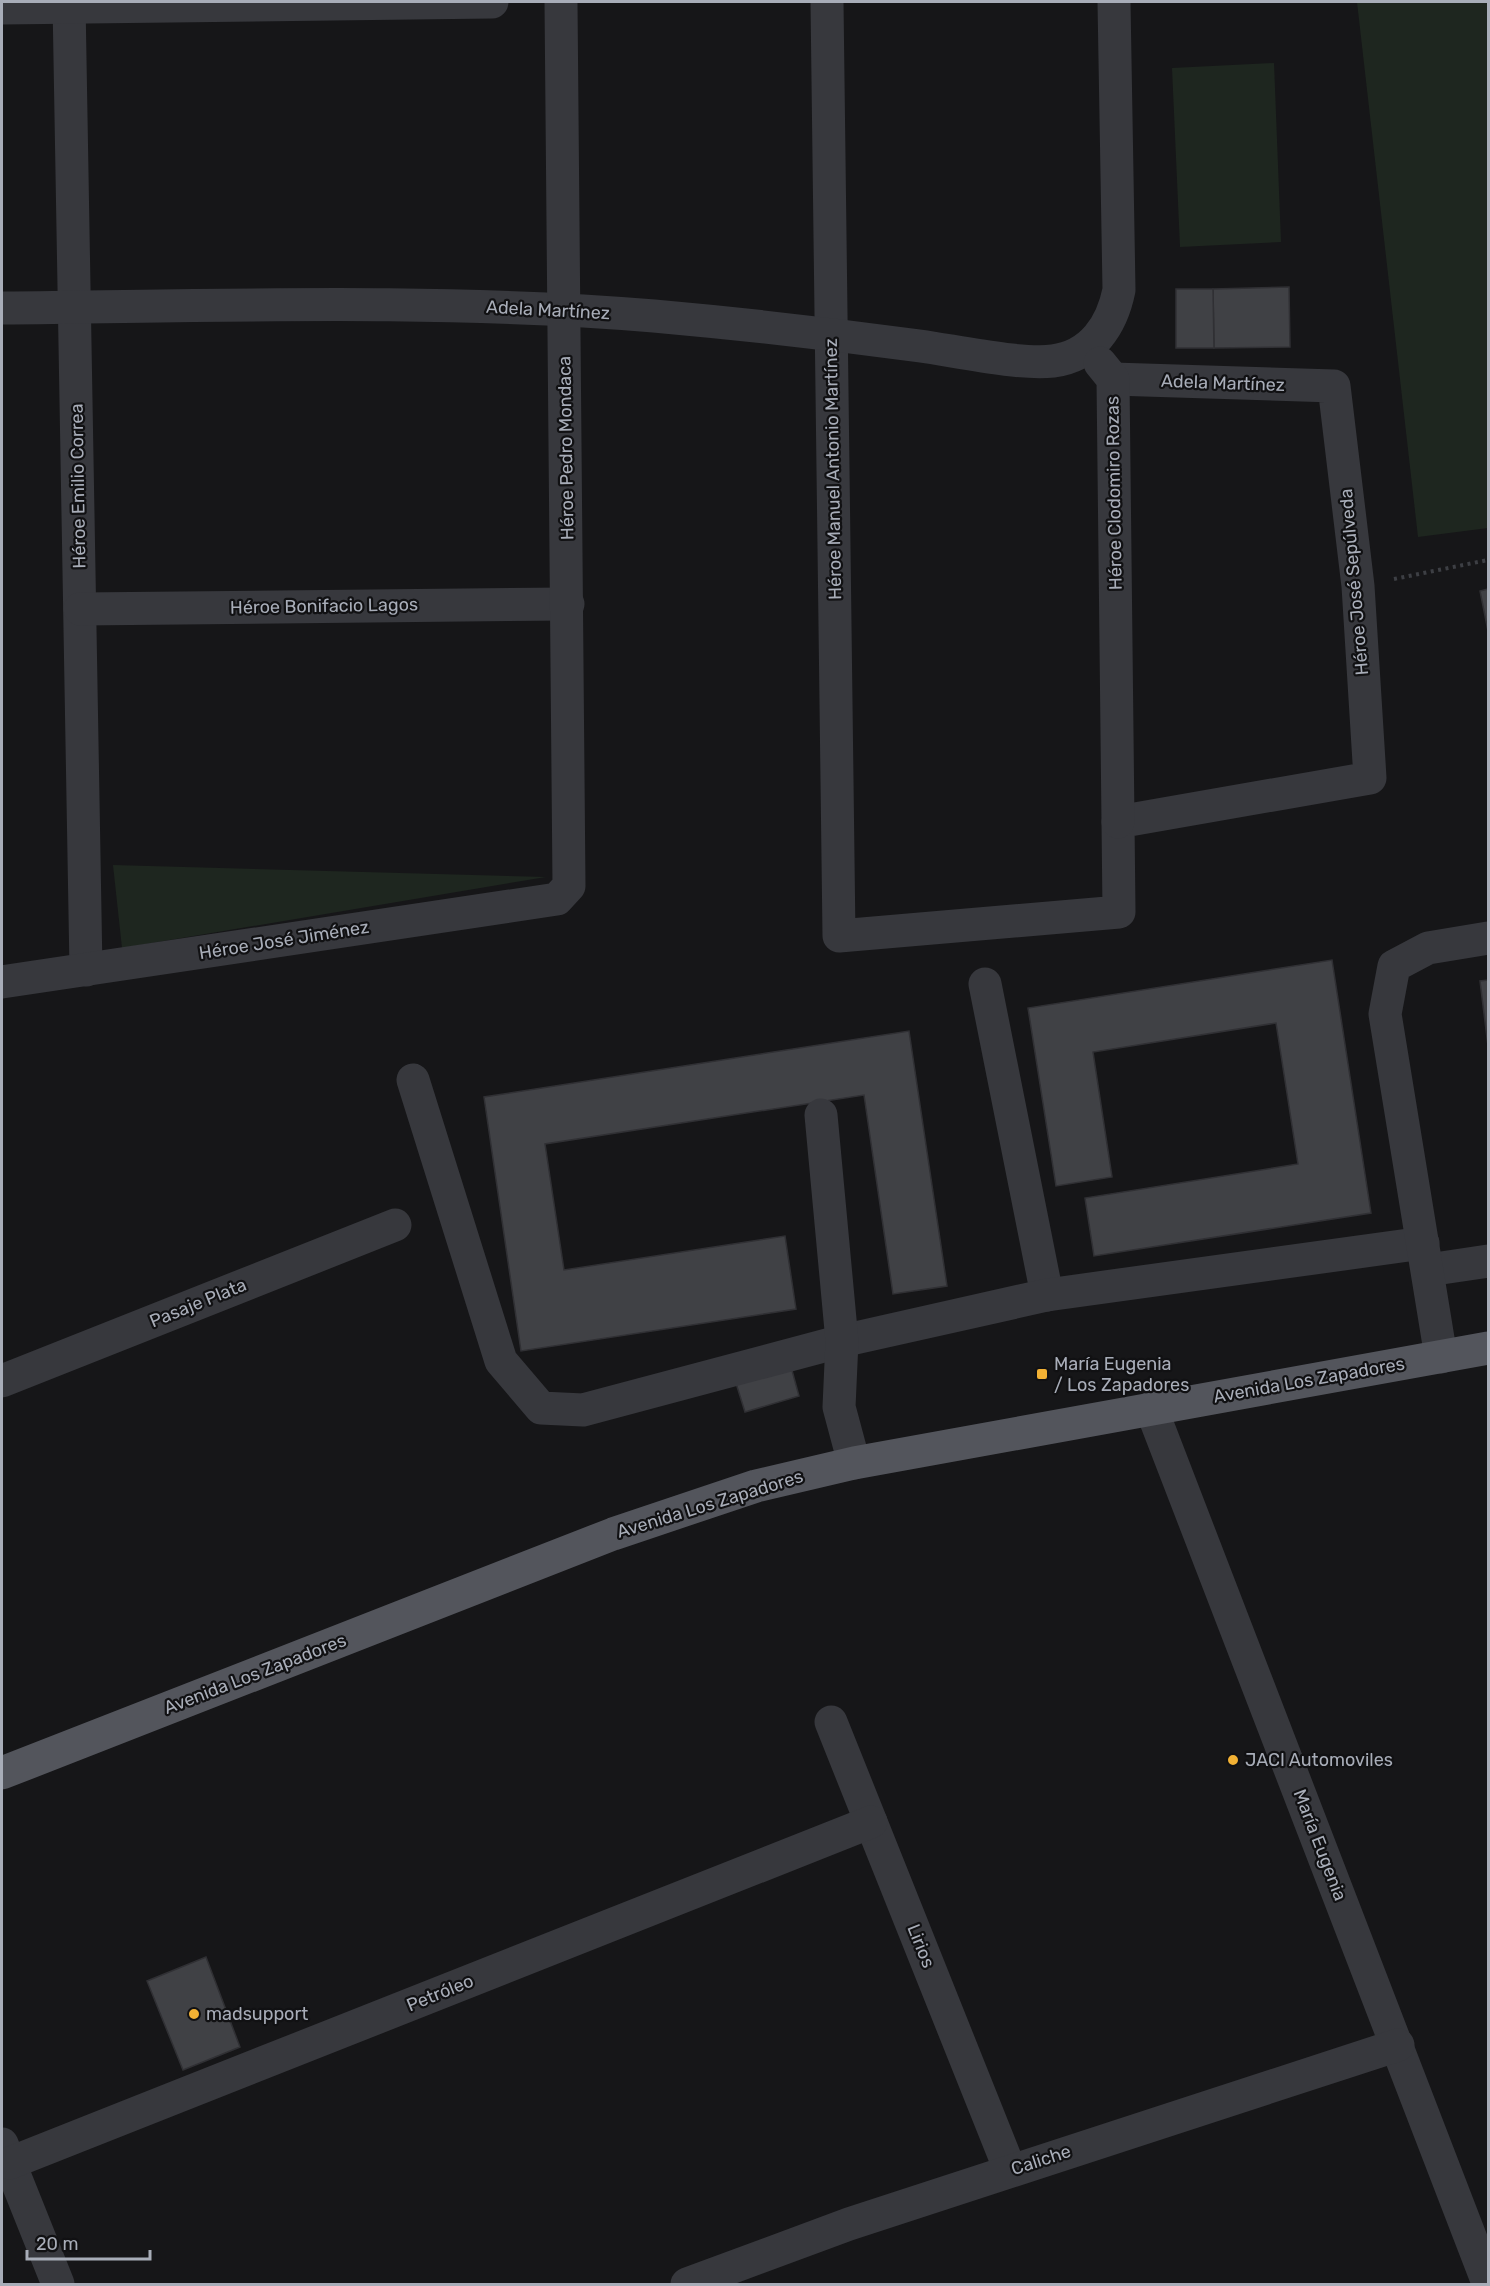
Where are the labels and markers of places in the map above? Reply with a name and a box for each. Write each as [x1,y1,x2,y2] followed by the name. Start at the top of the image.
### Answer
[1054,1353,1189,1396] place label: María Eugenia / Los Zapadores
[1035,1367,1049,1381] marker: María Eugenia / Los Zapadores
[1245,1749,1393,1771] place label: JACI Automoviles
[1226,1753,1240,1767] marker: JACI Automoviles
[206,2003,308,2025] place label: madsupport
[187,2007,201,2021] marker: madsupport

